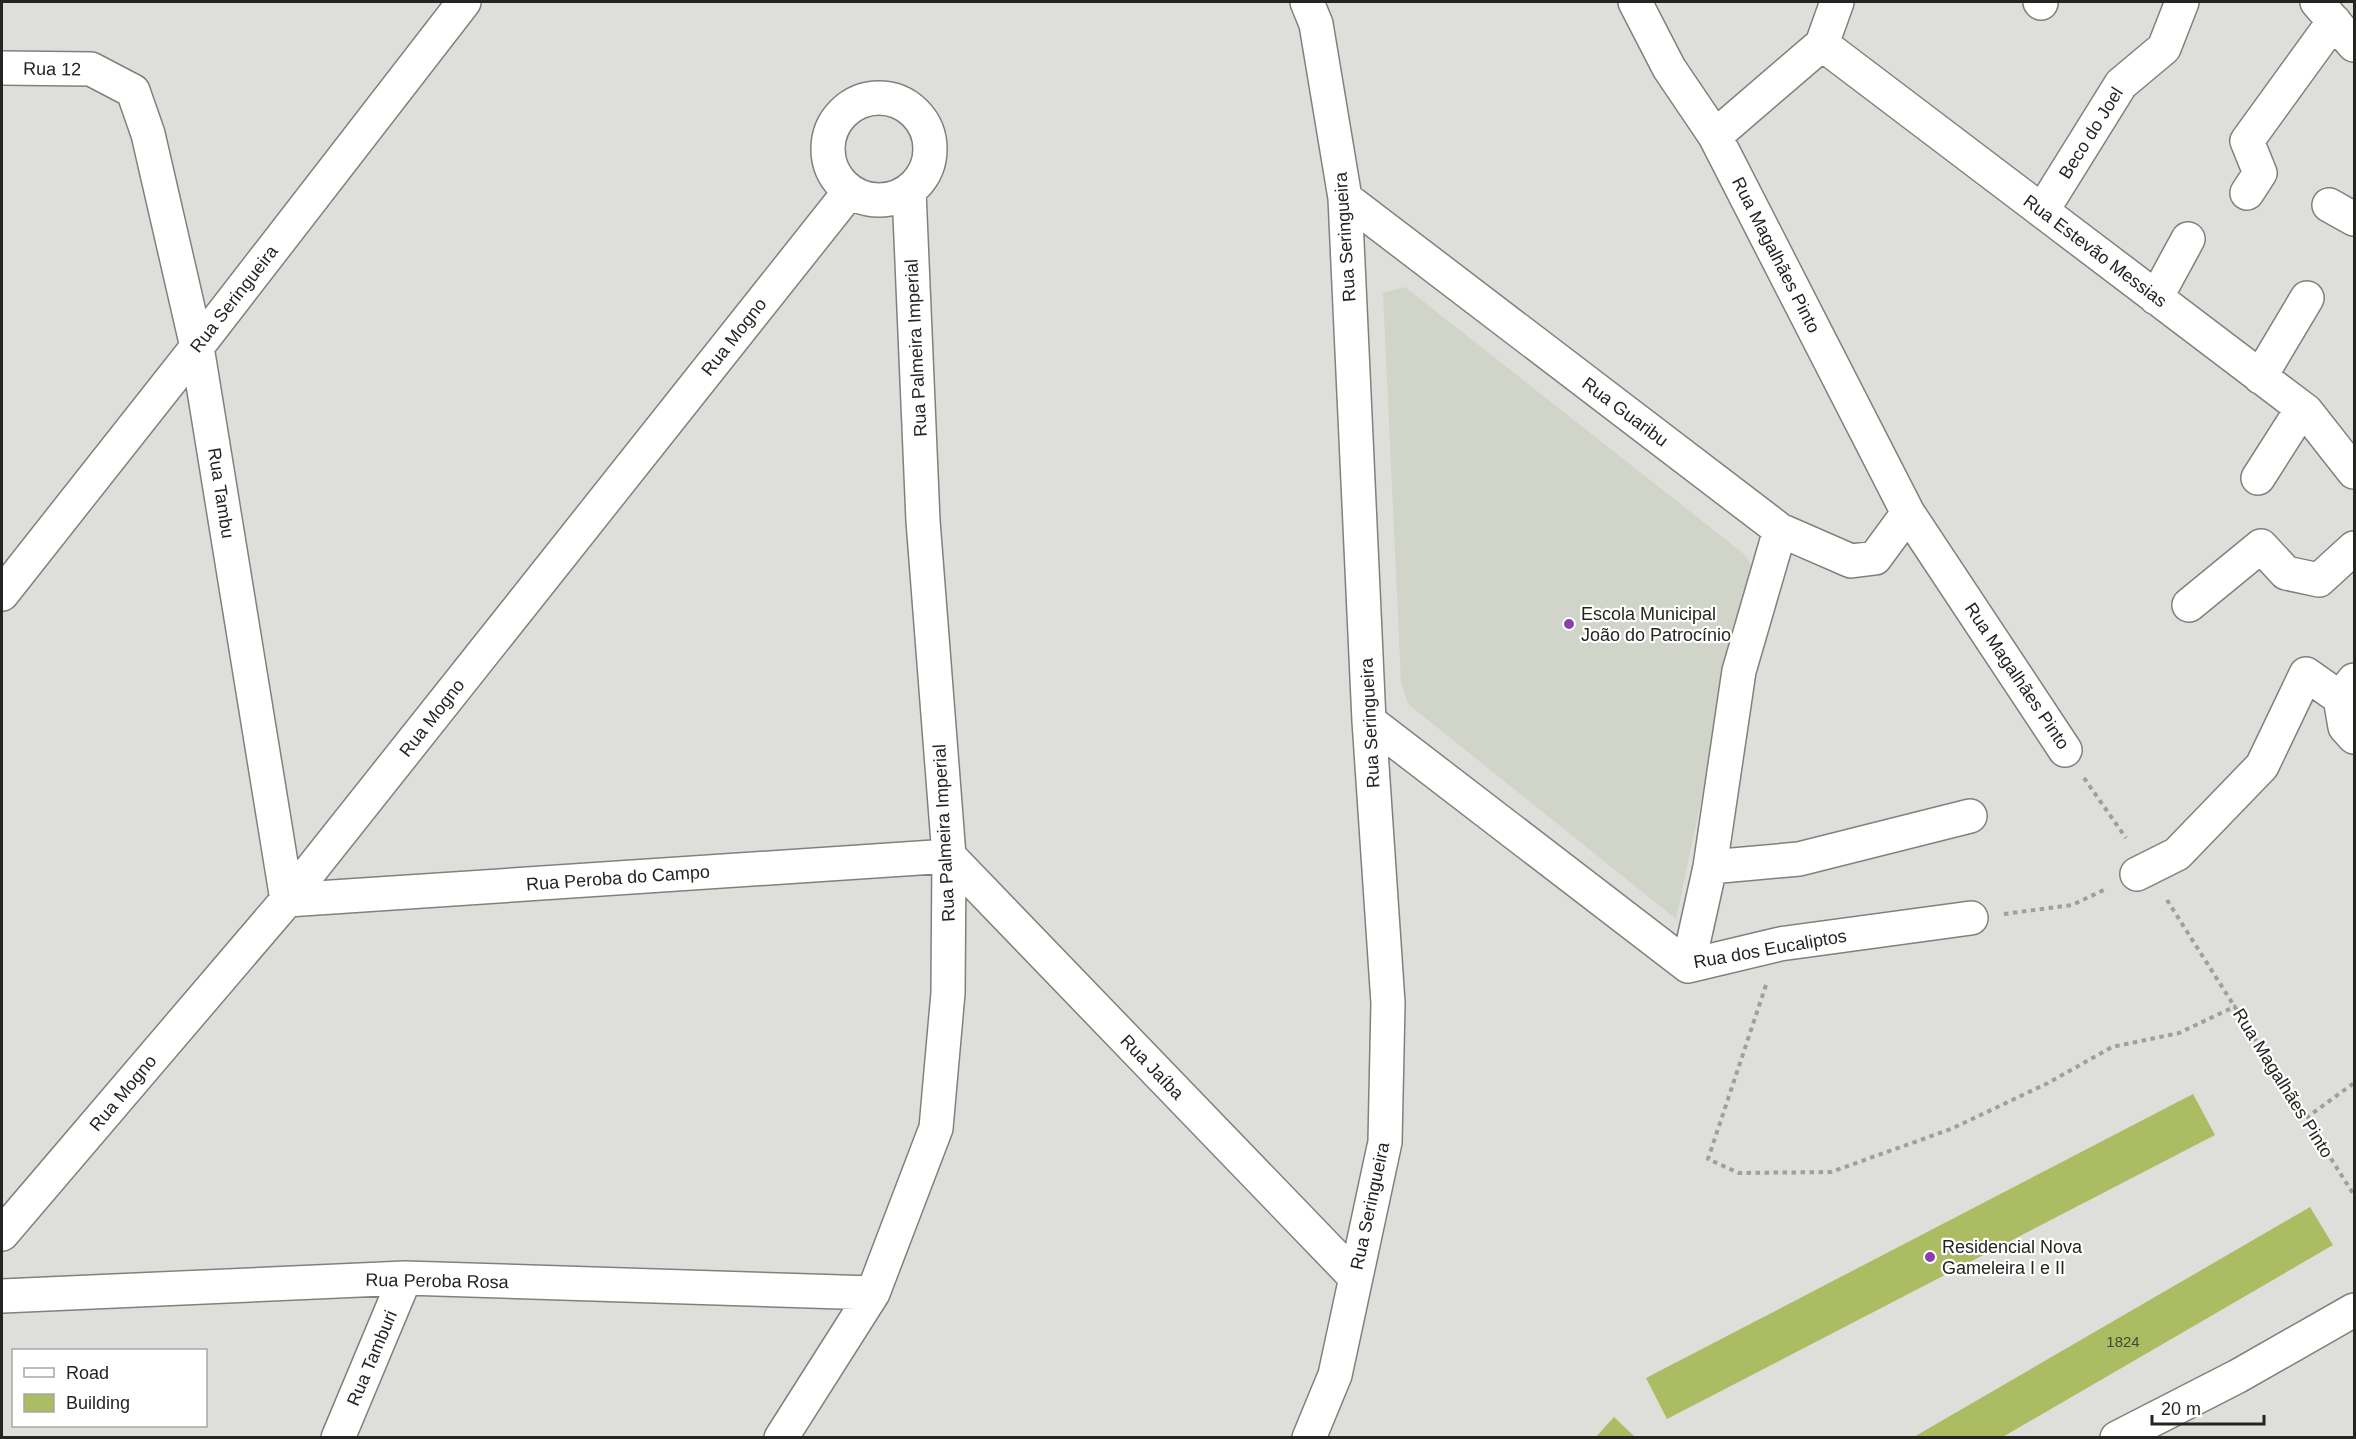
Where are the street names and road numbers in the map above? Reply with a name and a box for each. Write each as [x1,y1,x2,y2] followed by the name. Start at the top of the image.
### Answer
[23,58,81,80] street label: Rua 12
[2055,84,2127,182] street label: Beco do Joel
[1330,170,1360,303] street label: Rua Seringueira
[1728,174,1824,336] street label: Rua Magalhães Pinto
[2019,191,2171,311] street label: Rua Estevão Messias
[186,241,283,356] street label: Rua Seringueira
[901,259,931,437] street label: Rua Palmeira Imperial
[697,294,771,380] street label: Rua Mogno
[1578,373,1672,451] street label: Rua Guaribu
[204,446,238,540] street label: Rua Tambu
[1961,599,2073,753] street label: Rua Magalhães Pinto
[1357,657,1383,788] street label: Rua Seringueira
[395,675,469,761] street label: Rua Mogno
[929,744,959,922] street label: Rua Palmeira Imperial
[525,862,711,894] street label: Rua Peroba do Campo
[1692,926,1848,972] street label: Rua dos Eucaliptos
[2229,1005,2337,1161] street label: Rua Magalhães Pinto
[1116,1031,1188,1104] street label: Rua Jaíba
[85,1051,161,1135] street label: Rua Mogno
[1347,1139,1394,1272] street label: Rua Seringueira
[365,1270,510,1292] street label: Rua Peroba Rosa
[343,1307,401,1409] street label: Rua Tamburi

